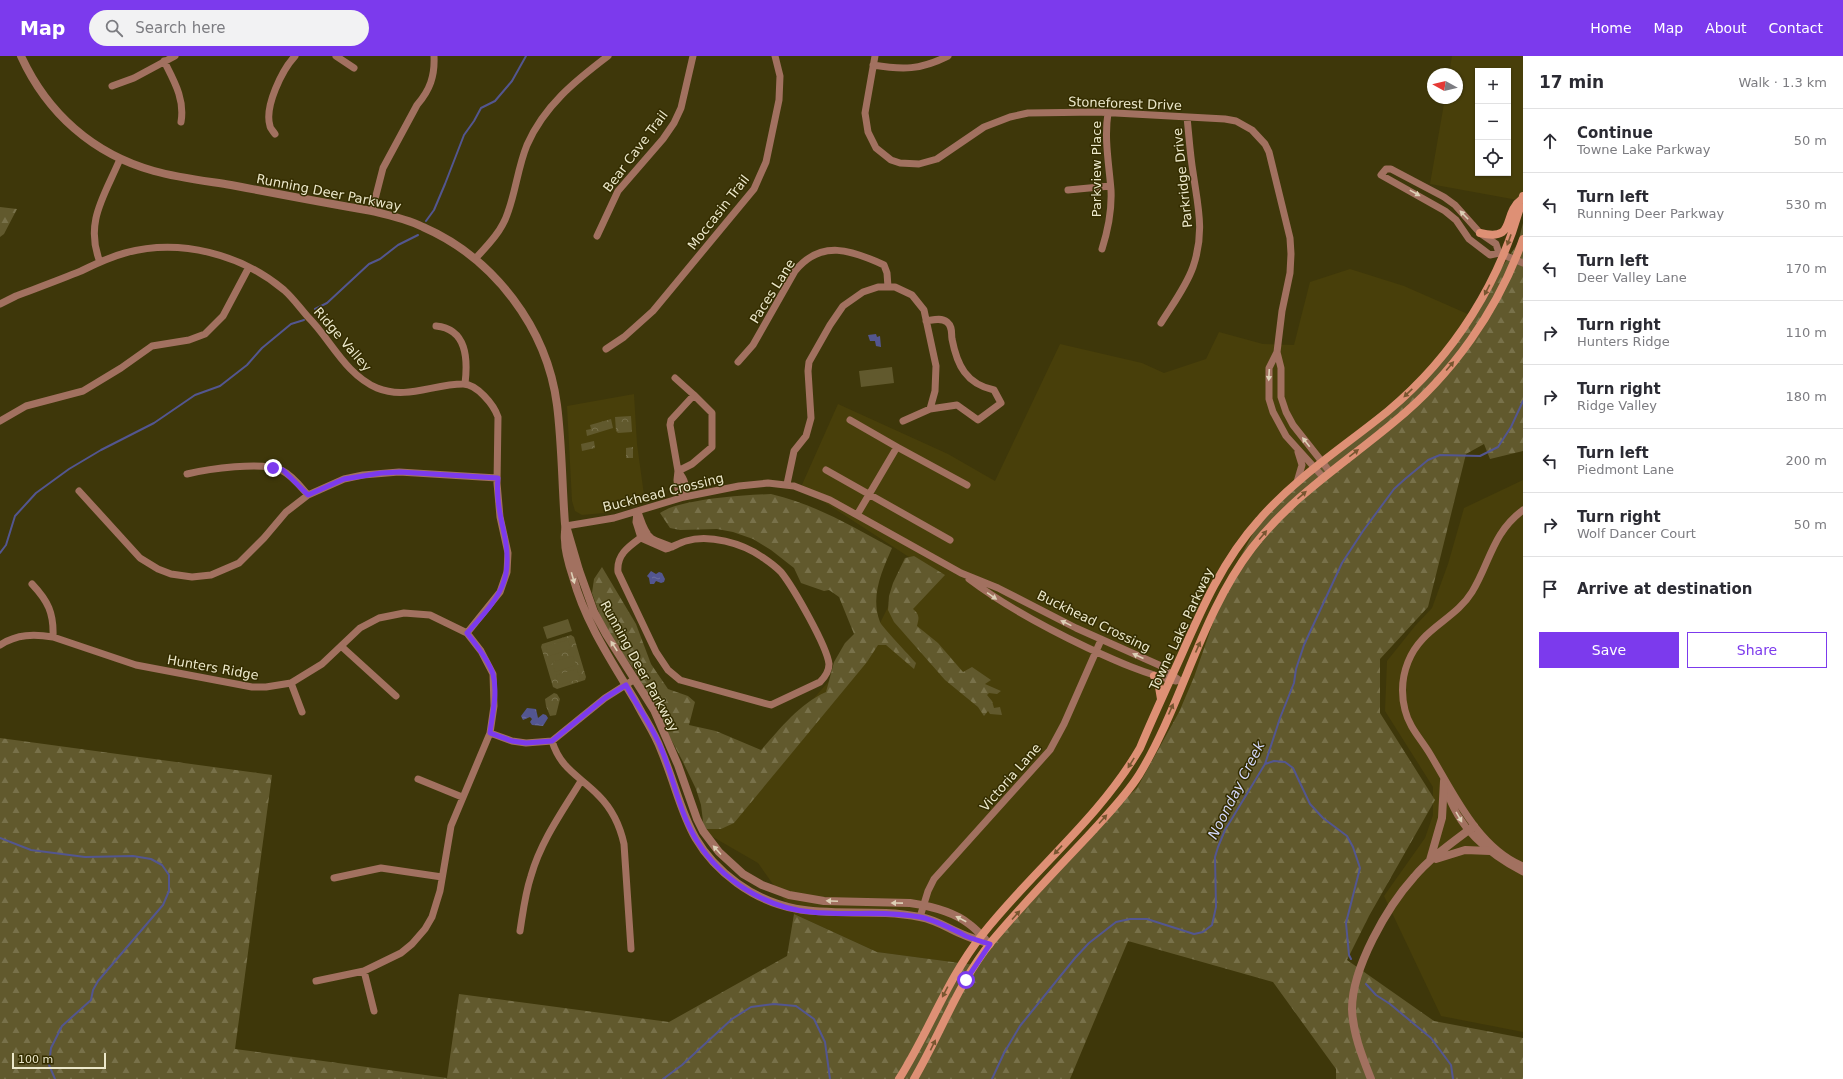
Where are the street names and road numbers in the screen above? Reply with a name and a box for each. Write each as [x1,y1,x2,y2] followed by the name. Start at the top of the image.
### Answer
[1068,94,1182,113] street label: Stoneforest Drive
[600,108,671,195] street label: Bear Cave Trail
[1089,121,1104,217] street label: Parkview Place
[1170,127,1195,229] street label: Parkridge Drive
[255,171,403,214] street label: Running Deer Parkway
[685,172,752,253] street label: Moccasin Trail
[747,256,798,326] street label: Paces Lane
[311,304,375,375] street label: Ridge Valley
[601,470,725,515] street label: Buckhead Crossing
[1146,565,1217,694] street label: Towne Lake Parkway
[1035,587,1153,655] street label: Buckhead Crossing
[597,598,682,735] street label: Running Deer Parkway
[166,652,260,683] street label: Hunters Ridge
[977,740,1044,814] street label: Victoria Lane

